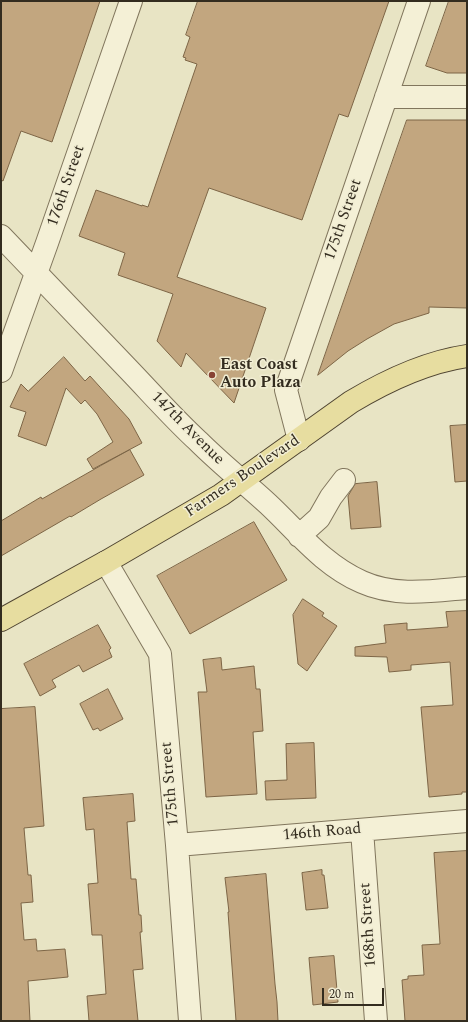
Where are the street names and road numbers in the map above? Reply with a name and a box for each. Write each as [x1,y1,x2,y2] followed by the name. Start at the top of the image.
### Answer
[44,143,90,229] street label: 176th Street
[321,177,367,263] street label: 175th Street
[146,388,228,470] street label: 147th Avenue
[182,432,304,522] street label: Farmers Boulevard
[158,741,184,827] street label: 175th Street
[282,820,362,846] street label: 146th Road
[356,882,382,968] street label: 168th Street

